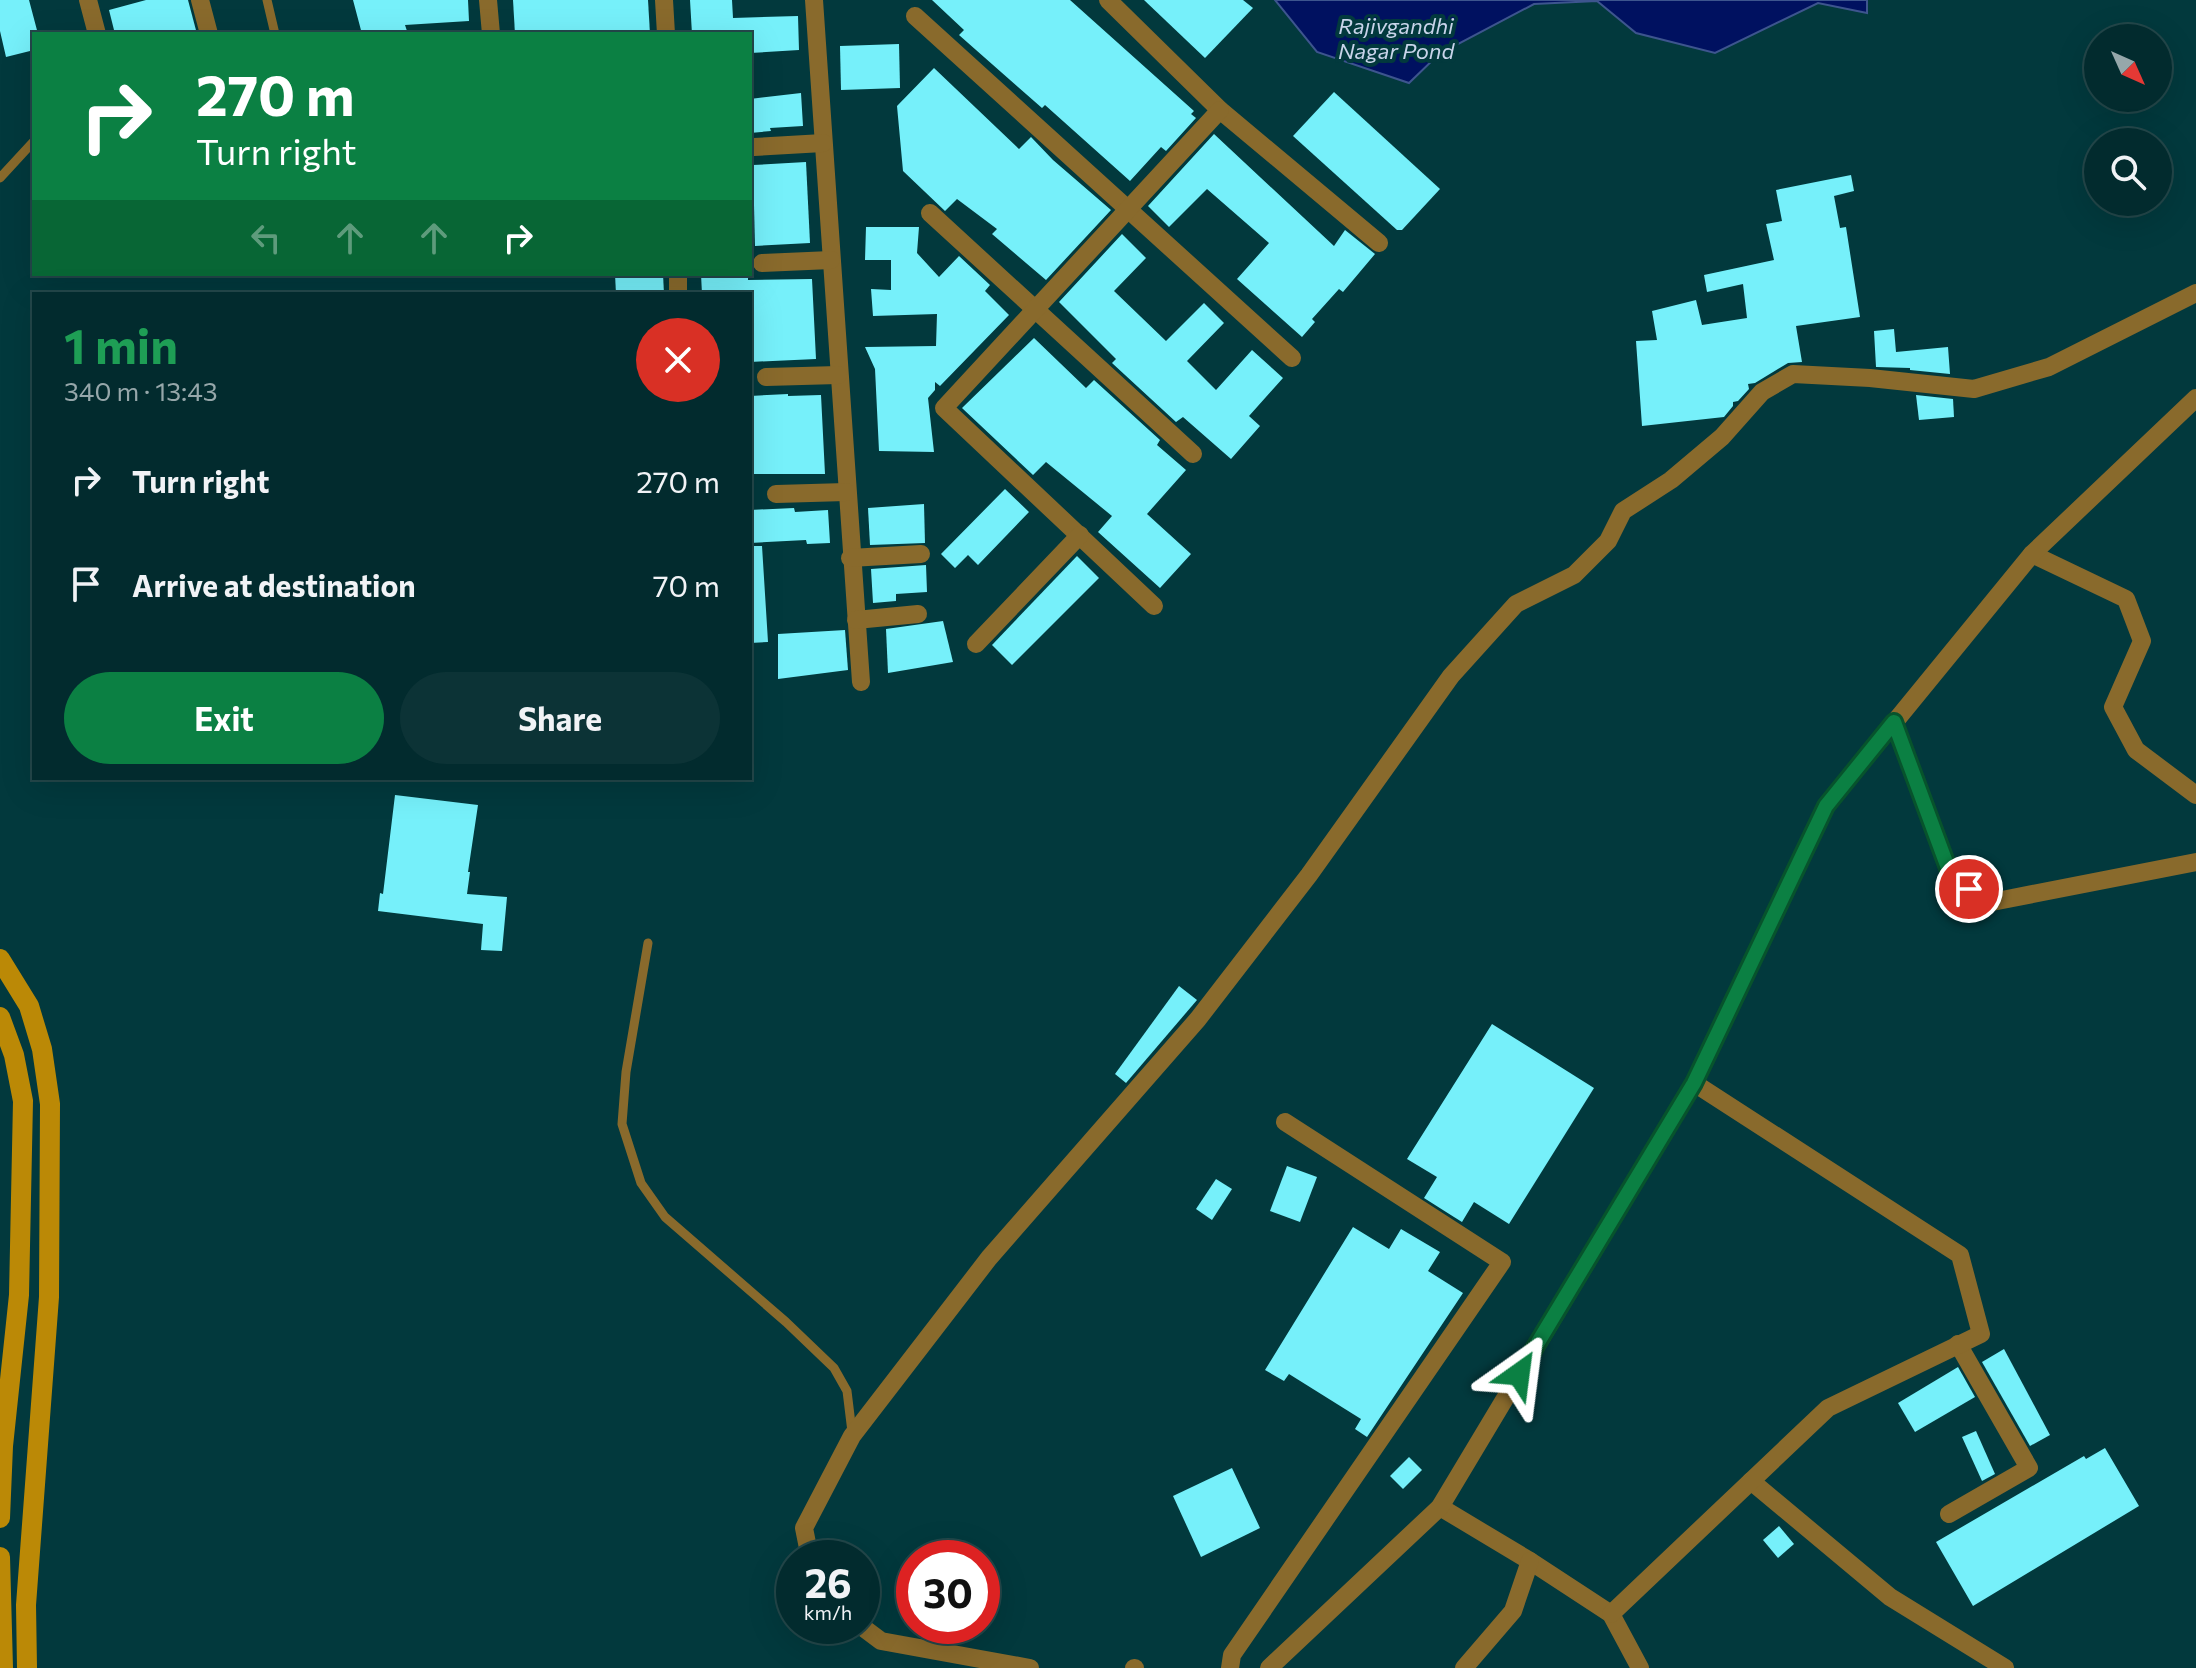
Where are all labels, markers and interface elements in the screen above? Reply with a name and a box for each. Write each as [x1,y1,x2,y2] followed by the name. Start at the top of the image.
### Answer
[1338,12,1455,64] water label: Rajivgandhi Nagar Pond
[2084,24,2172,112] north arrow
[2084,24,2172,216] map controls
[196,59,355,128] text: 270 m
[64,64,168,168] icon: right
[196,128,357,172] text: Turn right
[2084,128,2172,216] button: search
[244,216,288,260] icon: left
[328,216,372,260] icon: ahead
[412,216,456,260] icon: ahead
[496,216,540,260] icon: right
[64,315,178,374] text: 1 min
[636,318,720,402] button: close
[64,375,218,406] text: 340 m · 13:43
[64,458,108,502] icon: right
[132,462,269,499] text: Turn right
[636,462,720,499] text: 270 m
[64,562,108,606] icon: arrive
[132,566,416,603] text: Arrive at destination
[653,566,720,603] text: 70 m
[64,672,384,764] button: Exit
[400,672,720,764] button: Share
[1935,855,2003,923] pin
[1947,867,1991,911] icon: arrive
[1477,1332,1561,1416] position arrow
[896,1540,1000,1644] speed limit sign: 30
[804,1557,852,1606] text: 26
[804,1600,852,1624] text: km/h

